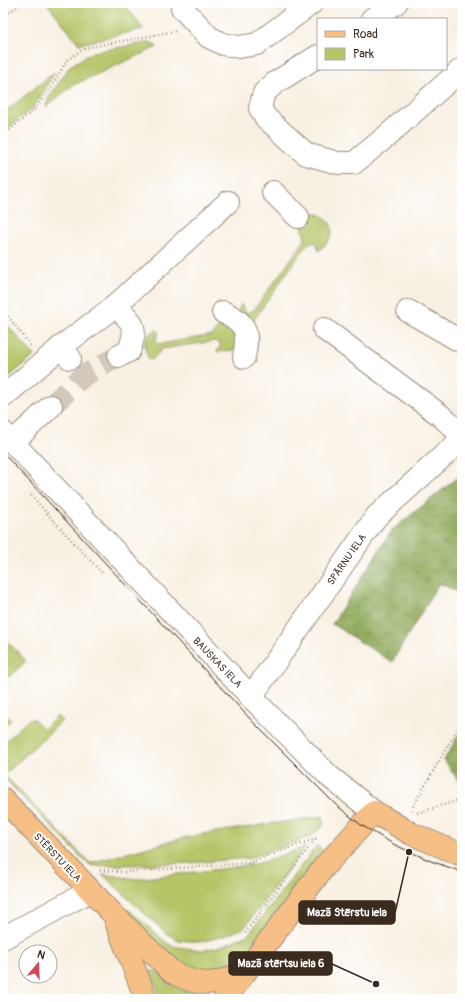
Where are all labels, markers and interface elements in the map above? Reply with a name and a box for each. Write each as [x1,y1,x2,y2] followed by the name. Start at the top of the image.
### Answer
[317,18,447,70] legend
[353,27,378,42] text: Road
[353,47,374,62] text: Park
[325,531,369,587] street label: SPĀRNU IELA
[190,635,245,691] street label: BAUSKAS IELA
[31,831,84,885] street label: STĒRSTU IELA
[299,901,395,924] callout: Mazā Stērstu iela
[307,906,387,919] text: Mazā Stērstu iela
[18,944,58,984] north arrow
[35,948,47,963] text: N
[229,952,332,975] callout: Mazā stērtsu iela 6
[238,957,325,970] text: Mazā stērtsu iela 6

